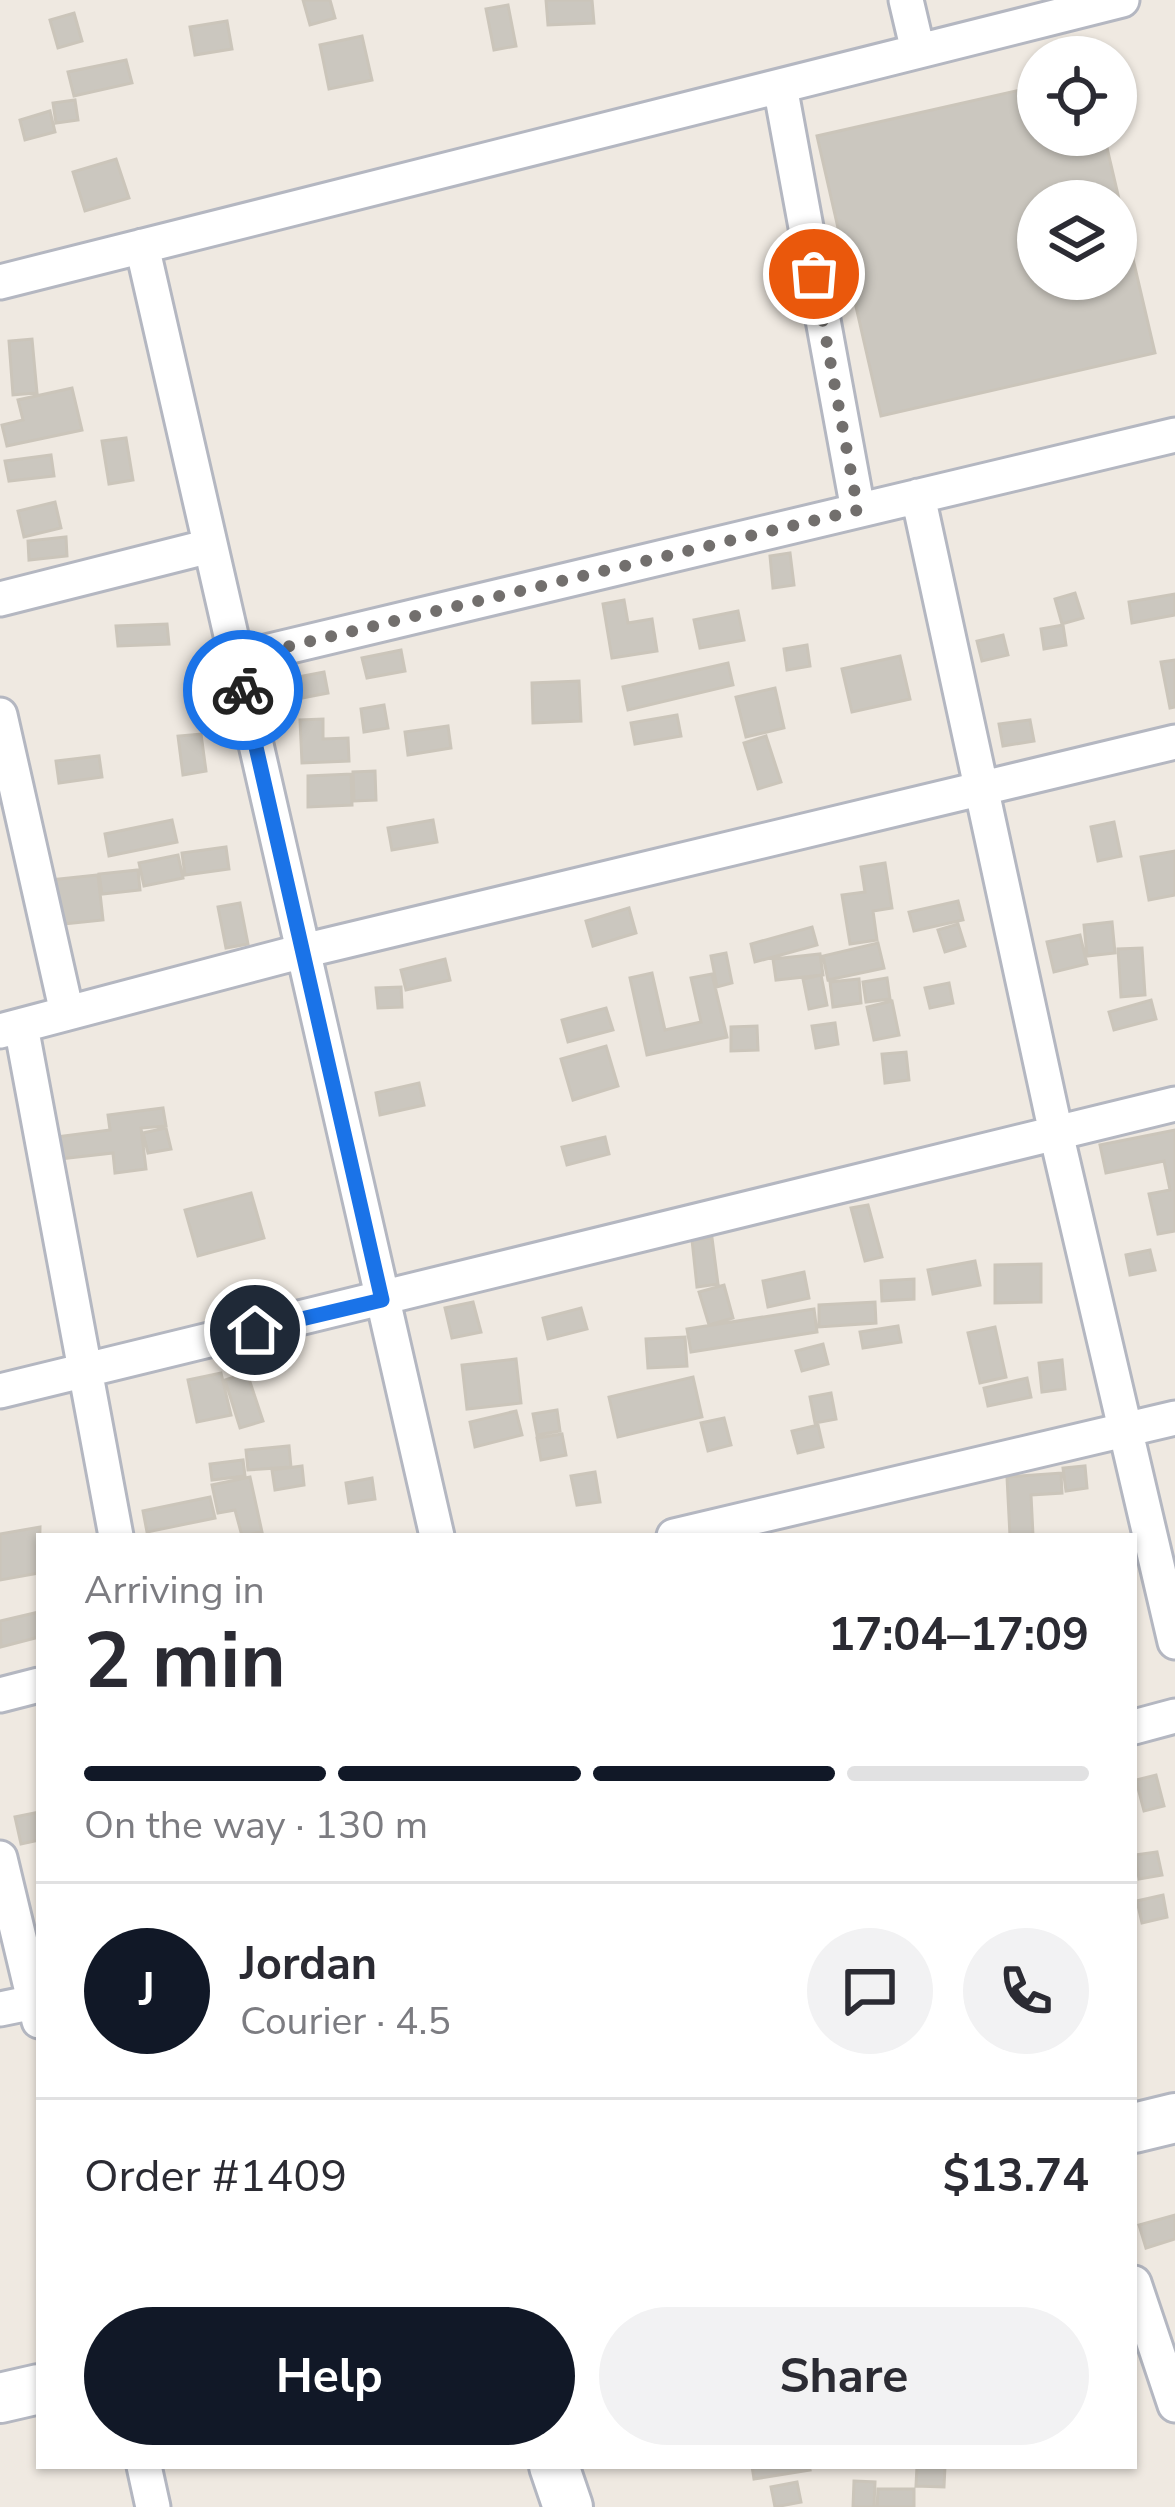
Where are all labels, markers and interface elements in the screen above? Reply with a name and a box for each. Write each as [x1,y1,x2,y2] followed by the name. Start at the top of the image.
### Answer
[1017,36,1137,300] map controls
[1017,36,1137,156] button: locate
[1017,180,1137,300] button: layers
[763,223,865,325] pin
[781,241,847,307] icon: bag
[183,630,303,750] courier
[210,657,276,723] icon: bike
[204,1279,306,1381] pin
[222,1297,288,1363] icon: home
[84,1564,265,1617] text: Arriving in
[828,1605,1089,1666] text: 17:04–17:09
[84,1608,286,1715] text: 2 min
[84,1799,428,1852] text: On the way · 130 m
[807,1928,933,2054] button: chat
[963,1928,1089,2054] button: phone
[240,1934,377,1995] text: Jordan
[139,1960,155,2021] text: J
[240,1995,451,2048] text: Courier · 4.5
[84,2146,347,2207] text: Order #1409
[943,2146,1089,2207] text: $13.74
[84,2307,575,2445] button: Help
[599,2307,1089,2445] button: Share

